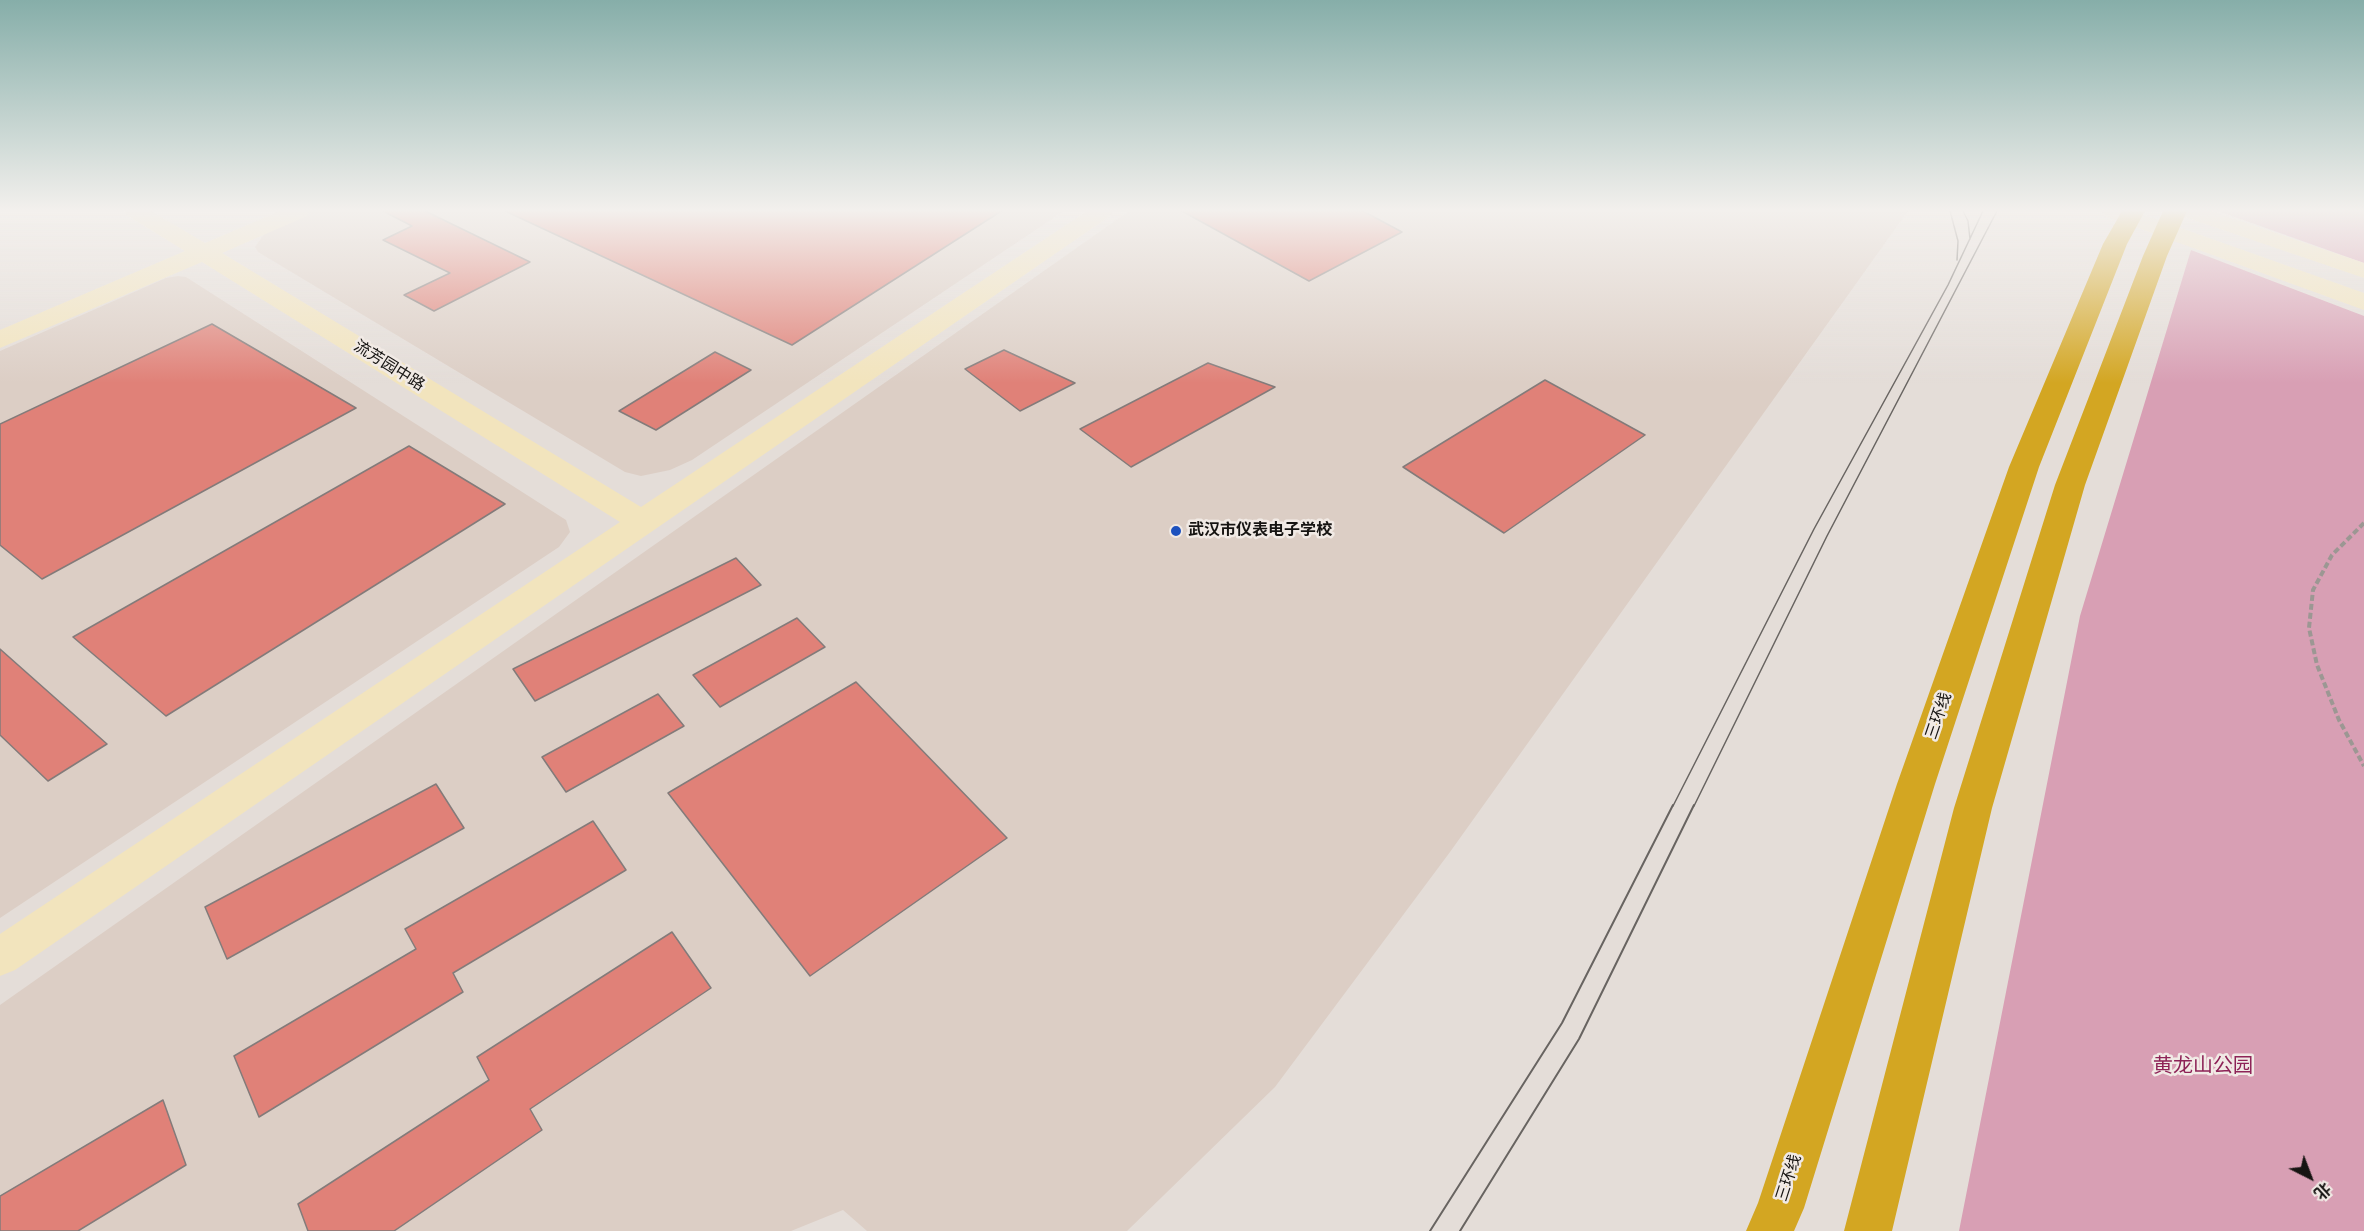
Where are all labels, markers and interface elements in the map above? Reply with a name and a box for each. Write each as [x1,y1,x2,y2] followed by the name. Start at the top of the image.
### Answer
[350,337,428,395] street label: 流芳园中路
[1188,521,1332,541] place label: 武汉市仪表电子学校
[1169,524,1183,538] marker: 武汉市仪表电子学校
[1922,690,1956,742] street label: 三环线
[2153,1054,2253,1078] park label: 黄龙山公园
[2280,1147,2340,1207] north arrow
[1772,1152,1806,1204] street label: 三环线
[2311,1179,2334,1202] text: 北

